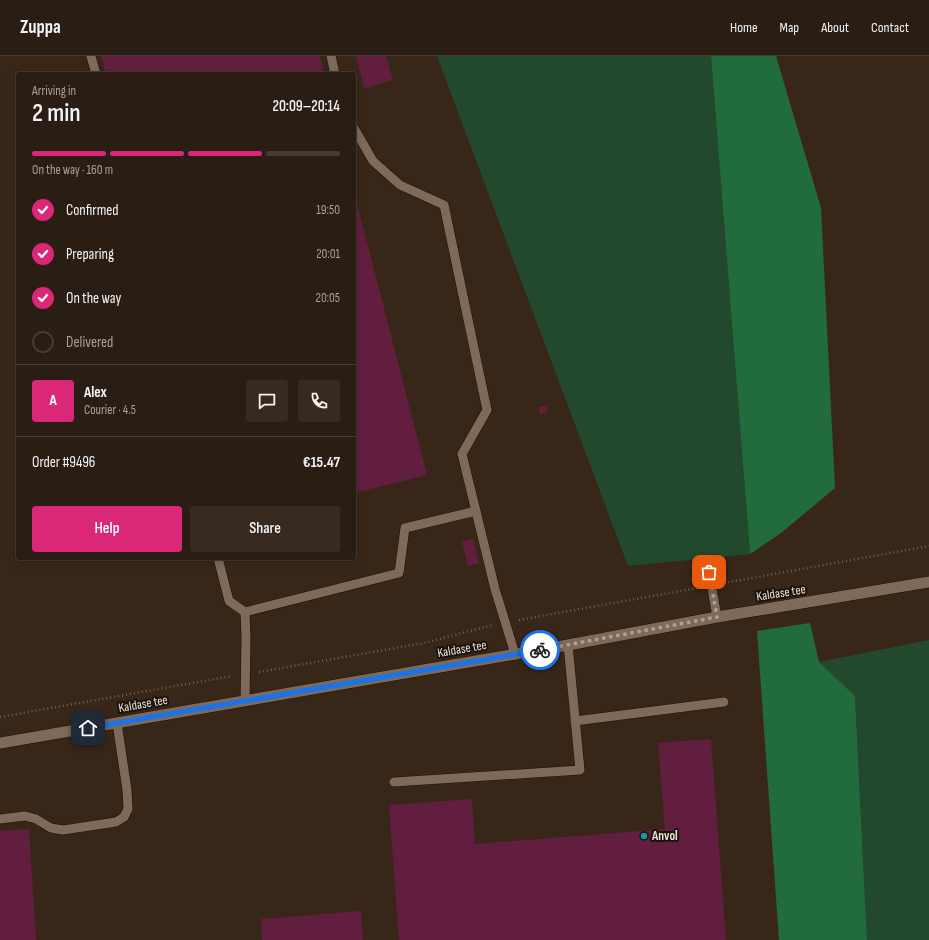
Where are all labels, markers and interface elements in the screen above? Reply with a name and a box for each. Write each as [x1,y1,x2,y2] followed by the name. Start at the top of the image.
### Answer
[20,16,61,39] text: Zuppa
[730,19,758,36] text: Home
[780,19,799,36] text: Map
[821,19,849,36] text: About
[871,19,909,36] text: Contact
[32,83,76,99] text: Arriving in
[273,97,340,116] text: 20:09–20:14
[32,98,81,129] text: 2 min
[32,162,113,178] text: On the way · 160 m
[32,199,54,221] icon: check
[66,201,119,220] text: Confirmed
[316,202,340,218] text: 19:50
[32,243,54,265] icon: check
[66,245,114,264] text: Preparing
[316,246,340,262] text: 20:01
[32,287,54,309] icon: check
[66,289,121,308] text: On the way
[316,290,340,306] text: 20:05
[66,333,113,352] text: Delivered
[246,380,288,422] button: chat
[298,380,340,422] button: phone
[84,383,107,402] text: Alex
[49,391,57,410] text: A
[84,402,136,418] text: Courier · 4.5
[32,453,95,472] text: Order #9496
[303,453,340,472] text: €15.47
[32,506,182,552] button: Help
[190,506,340,552] button: Share
[692,555,726,589] pin
[698,561,720,583] icon: bag
[755,581,807,605] street label: Kaldase tee
[520,630,560,670] courier
[436,637,488,661] street label: Kaldase tee
[529,639,551,661] icon: bike
[117,692,169,716] street label: Kaldase tee
[71,711,105,745] pin
[77,717,99,739] icon: home
[651,828,678,844] place label: Anvol
[639,831,649,841] marker: Anvol

